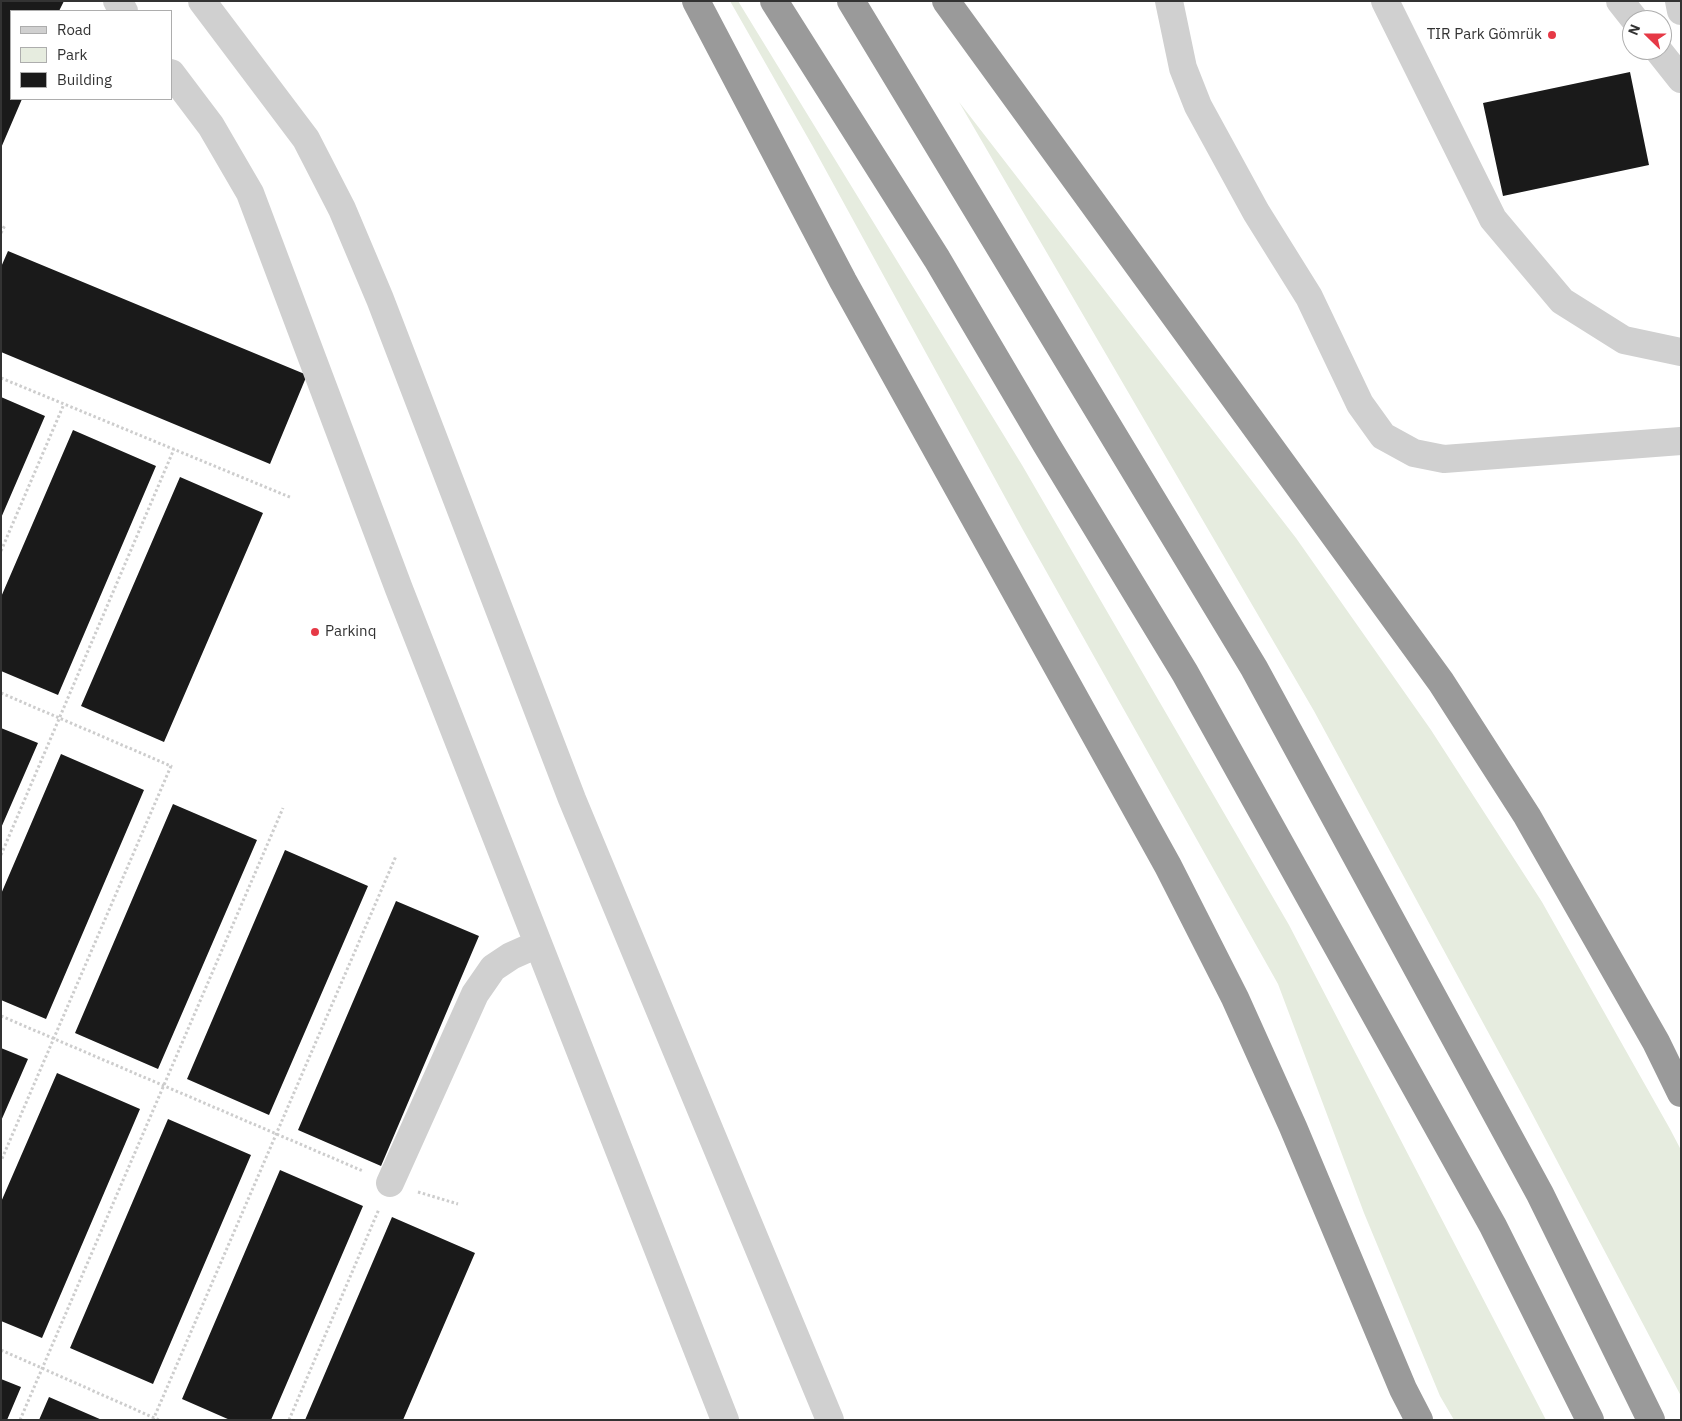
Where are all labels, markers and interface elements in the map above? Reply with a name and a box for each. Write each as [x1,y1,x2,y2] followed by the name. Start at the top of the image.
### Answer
[10,10,172,100] legend
[1622,10,1672,60] north arrow
[57,20,92,39] text: Road
[1624,22,1644,38] text: N
[1427,26,1542,44] place label: TIR Park Gömrük
[1546,29,1558,41] marker: TIR Park Gömrük
[57,45,87,64] text: Park
[57,70,112,89] text: Building
[325,623,376,641] place label: Parkinq
[309,626,321,638] marker: Parkinq

